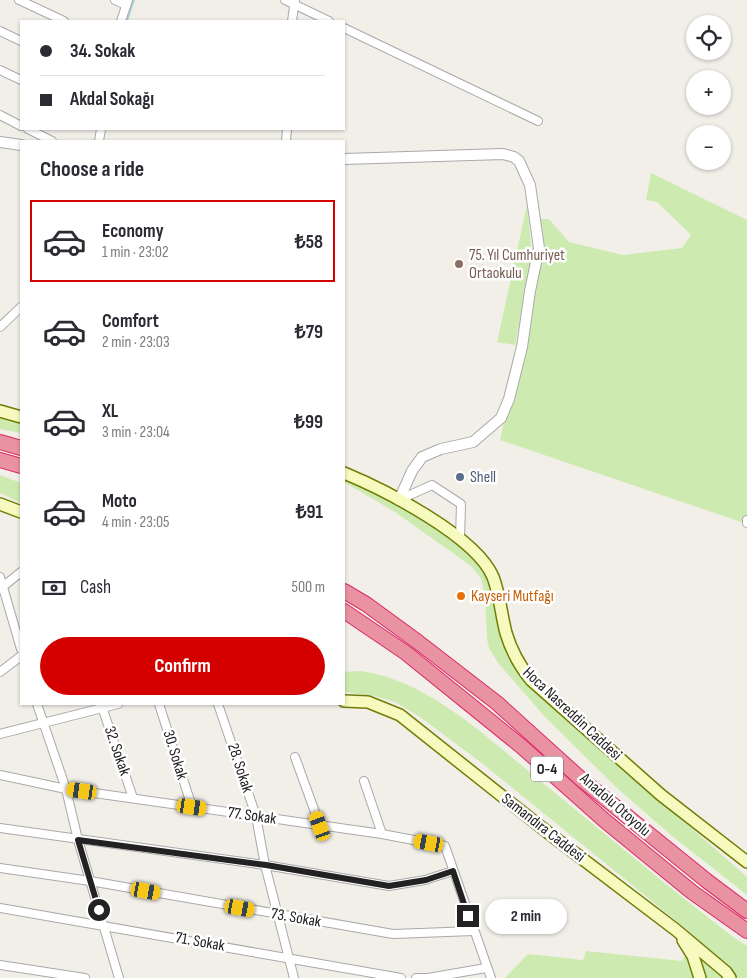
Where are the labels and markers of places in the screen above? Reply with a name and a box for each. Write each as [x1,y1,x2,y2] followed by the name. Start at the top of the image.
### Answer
[469,246,565,283] place label: 75. Yıl Cumhuriyet Ortaokulu
[453,258,465,270] marker: 75. Yıl Cumhuriyet Ortaokulu
[470,468,496,487] place label: Shell
[454,471,466,483] marker: Shell
[471,587,554,606] place label: Kayseri Mutfağı
[455,590,467,602] marker: Kayseri Mutfağı

